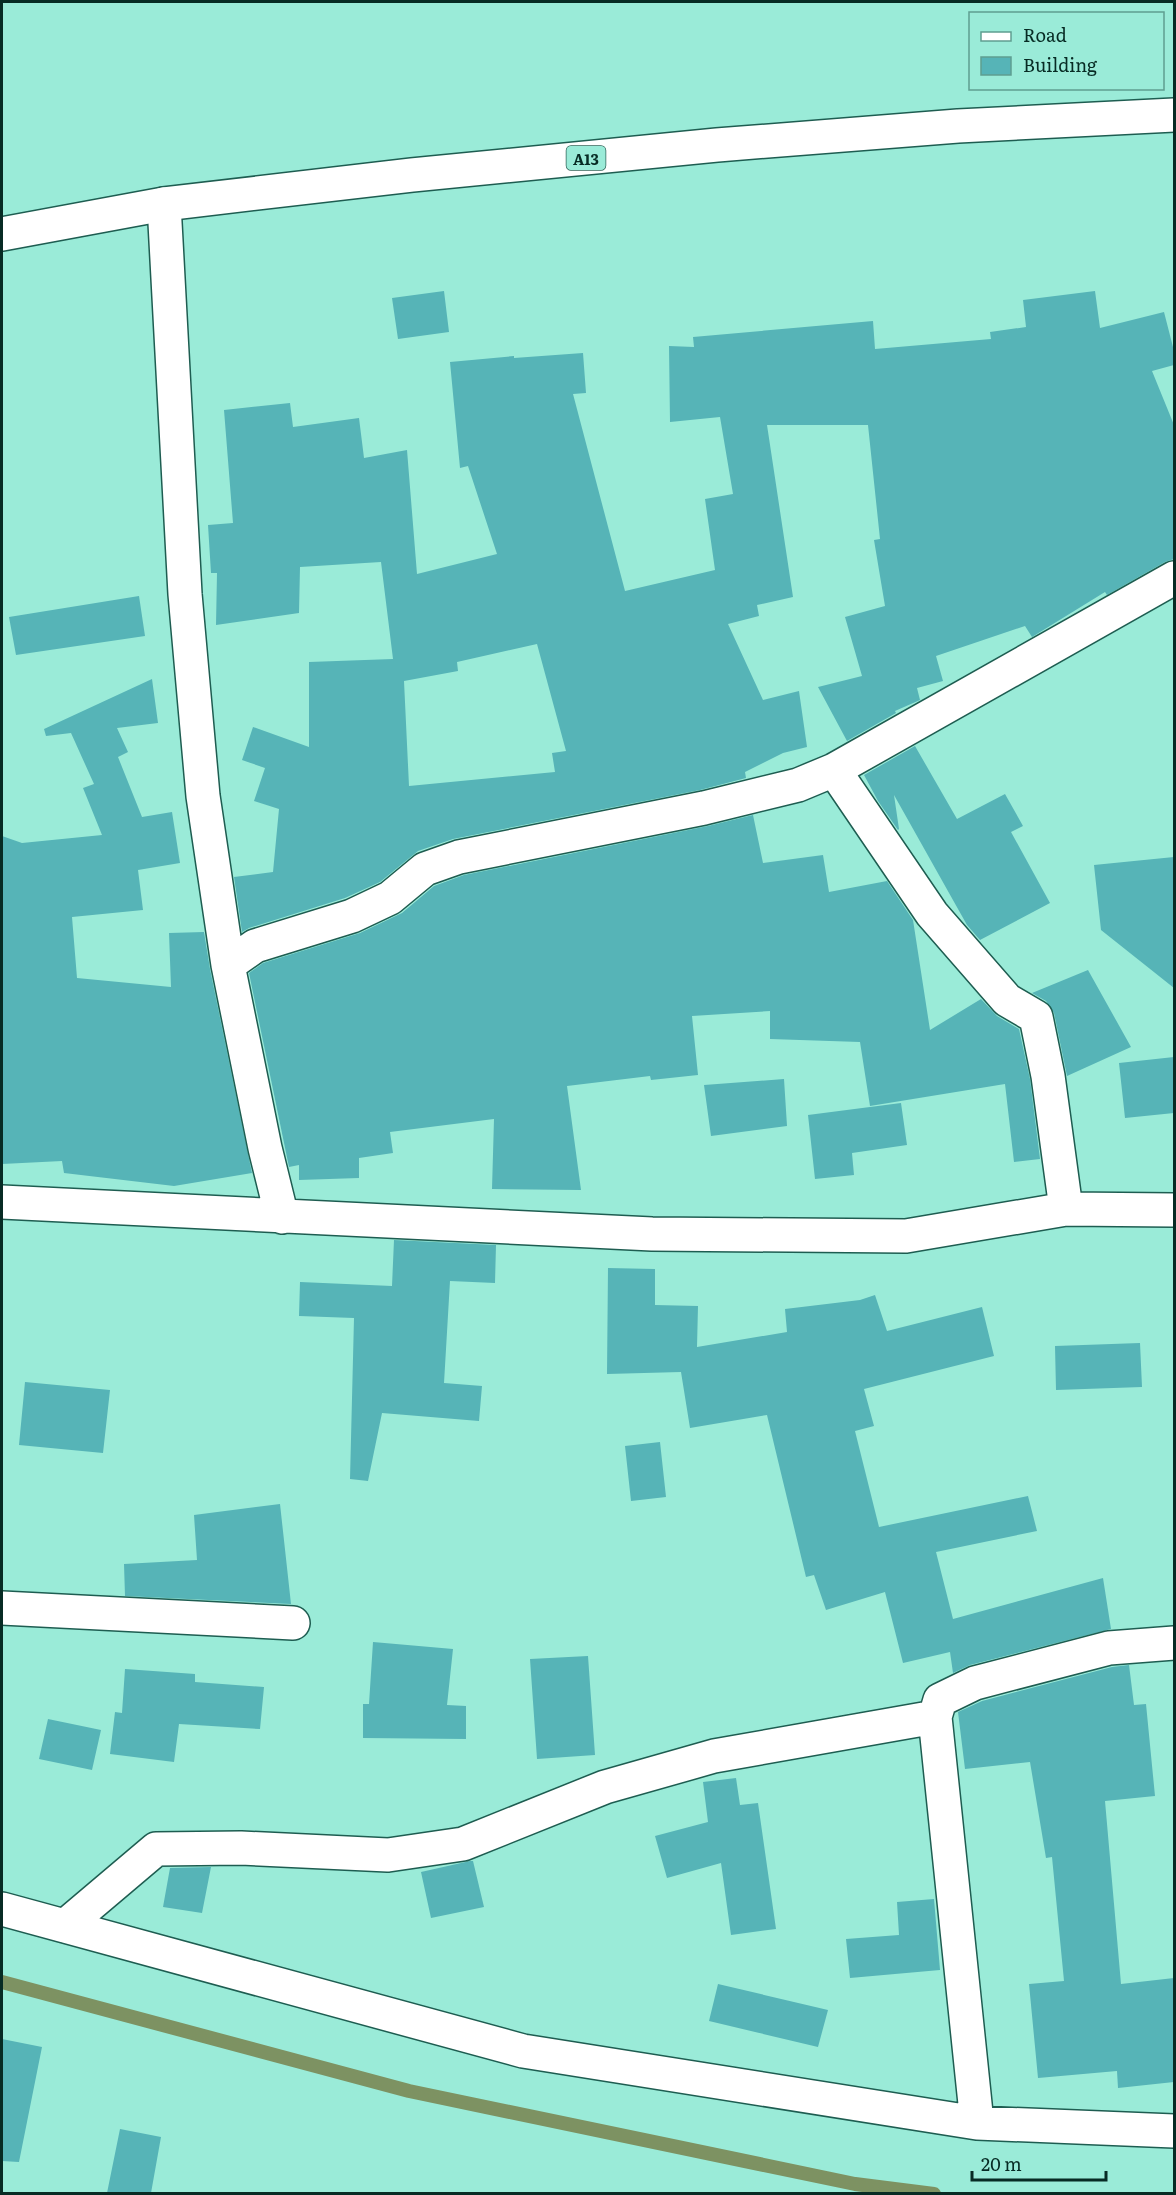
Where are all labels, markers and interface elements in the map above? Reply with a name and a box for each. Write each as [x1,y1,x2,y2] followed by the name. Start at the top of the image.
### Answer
[969,12,1164,90] legend
[1023,21,1067,48] text: Road
[1023,51,1098,78] text: Building
[566,146,606,170] road number: A13
[972,2144,1106,2182] scale bar
[981,2150,1022,2177] text: 20 m

